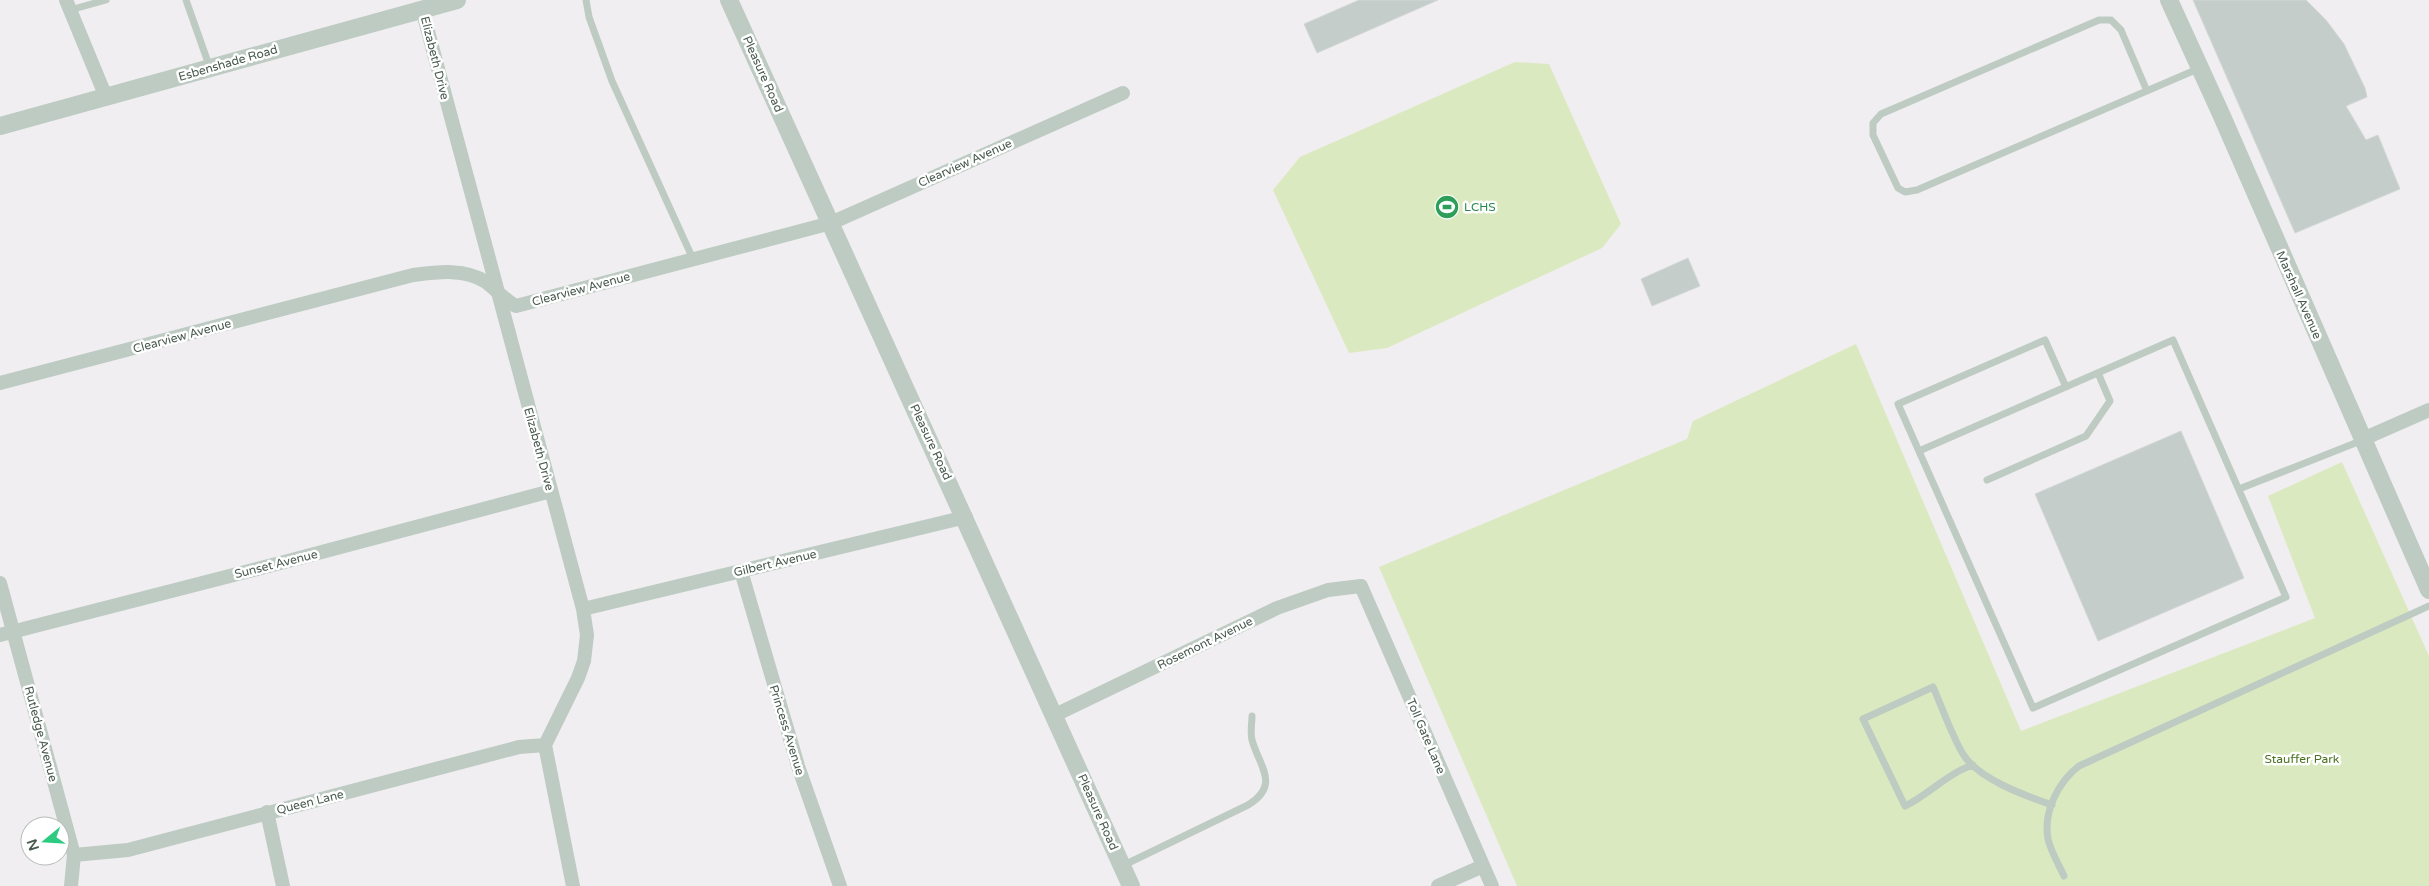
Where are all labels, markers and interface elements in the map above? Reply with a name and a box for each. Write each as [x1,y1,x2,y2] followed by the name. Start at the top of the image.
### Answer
[418,15,452,101] street label: Elizabeth Drive
[740,34,786,114] street label: Pleasure Road
[177,42,279,84] street label: Esbenshade Road
[916,136,1014,190] street label: Clearview Avenue
[1434,194,1460,220] sports icon: LCHS
[1464,200,1496,214] place label: LCHS
[2273,249,2325,341] street label: Marshall Avenue
[530,269,632,309] street label: Clearview Avenue
[131,316,233,356] street label: Clearview Avenue
[907,402,955,482] street label: Pleasure Road
[521,406,557,492] street label: Elizabeth Drive
[233,547,319,581] street label: Sunset Avenue
[732,547,818,579] street label: Gilbert Avenue
[1155,614,1255,672] street label: Rosemont Avenue
[767,683,807,777] street label: Princess Avenue
[22,685,61,783] street label: Rutledge Avenue
[1404,696,1448,776] street label: Toll Gate Lane
[2265,752,2340,766] park label: Stauffer Park
[1075,772,1121,852] street label: Pleasure Road
[275,787,345,817] street label: Queen Lane
[20,816,70,866] north arrow
[23,837,43,853] text: N

